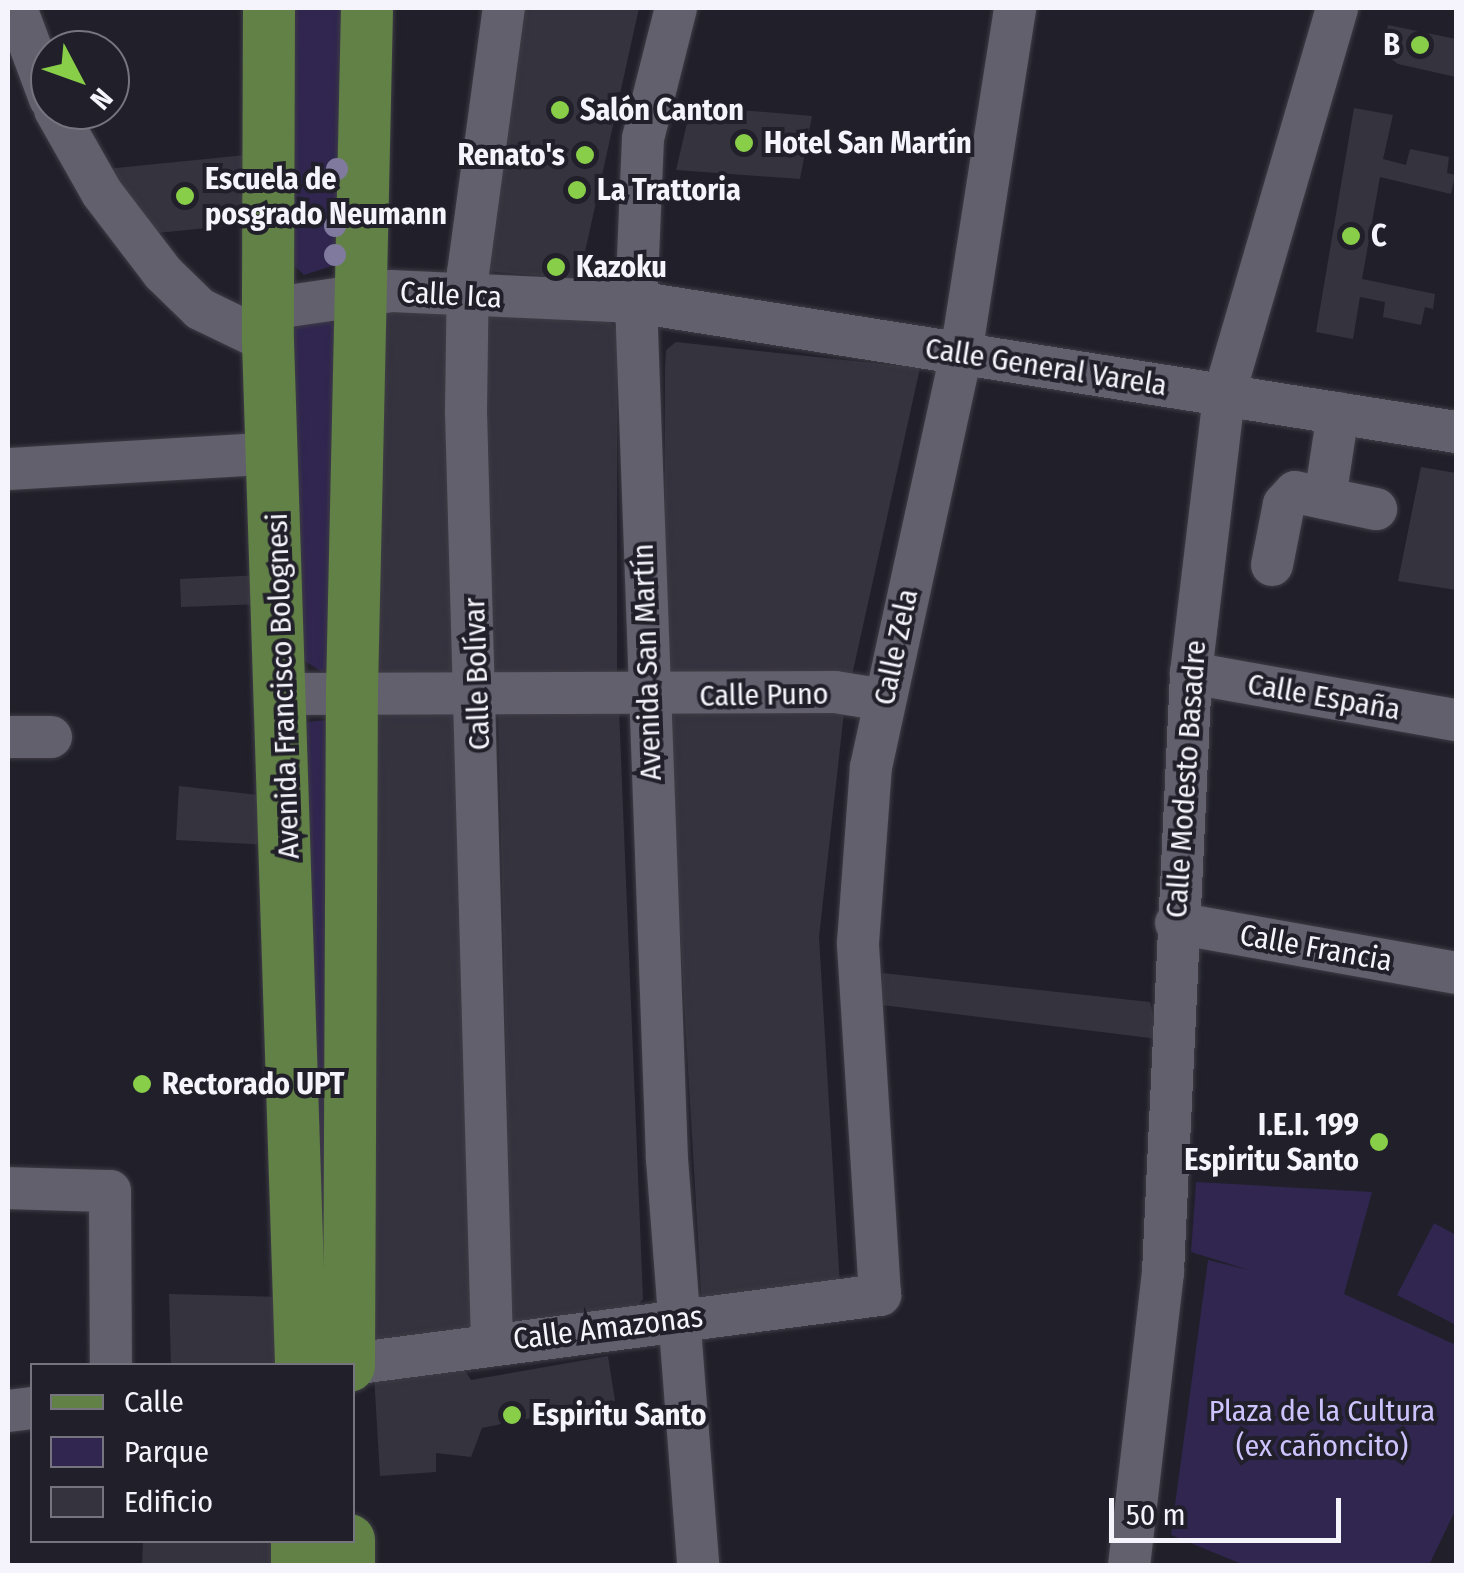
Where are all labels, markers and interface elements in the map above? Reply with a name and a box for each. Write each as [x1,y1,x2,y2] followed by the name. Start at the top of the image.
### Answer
[1383,27,1400,63] place label: B
[30,30,130,130] north arrow
[1409,34,1431,56] marker: B
[84,82,119,116] text: N
[580,92,744,128] place label: Salón Canton
[549,99,571,121] marker: Salón Canton
[764,125,972,161] place label: Hotel San Martín
[733,132,755,154] marker: Hotel San Martín
[457,137,565,173] place label: Renato's
[574,144,596,166] marker: Renato's
[205,161,447,232] place label: Escuela de posgrado Neumann
[597,172,741,208] place label: La Trattoria
[566,179,588,201] marker: La Trattoria
[174,185,196,207] marker: Escuela de posgrado Neumann
[1371,218,1387,254] place label: C
[1340,225,1362,247] marker: C
[576,249,667,285] place label: Kazoku
[545,256,567,278] marker: Kazoku
[399,274,503,316] street label: Calle Ica
[923,330,1169,404] street label: Calle General Varela
[259,512,307,860] street label: Avenida Francisco Bolognesi
[625,543,669,781] street label: Avenida San Martín
[866,586,926,708] street label: Calle Zela
[456,597,498,751] street label: Calle Bolívar
[1158,639,1214,919] street label: Calle Modesto Basadre
[1245,666,1403,728] street label: Calle España
[699,676,829,714] street label: Calle Puno
[1237,917,1395,979] street label: Calle Francia
[162,1066,344,1102] place label: Rectorado UPT
[131,1073,153,1095] marker: Rectorado UPT
[1184,1107,1359,1178] place label: I.E.I. 199 Espiritu Santo
[1368,1131,1390,1153] marker: I.E.I. 199 Espiritu Santo
[511,1298,705,1358] street label: Calle Amazonas
[30,1363,355,1543] legend
[124,1384,184,1420] text: Calle
[1209,1393,1435,1464] park label: Plaza de la Cultura (ex cañoncito)
[532,1397,707,1433] place label: Espiritu Santo
[501,1404,523,1426] marker: Espiritu Santo
[124,1434,209,1470] text: Parque
[1114,1478,1346,1540] scale bar
[124,1484,213,1520] text: Edificio
[1126,1497,1186,1533] text: 50 m

